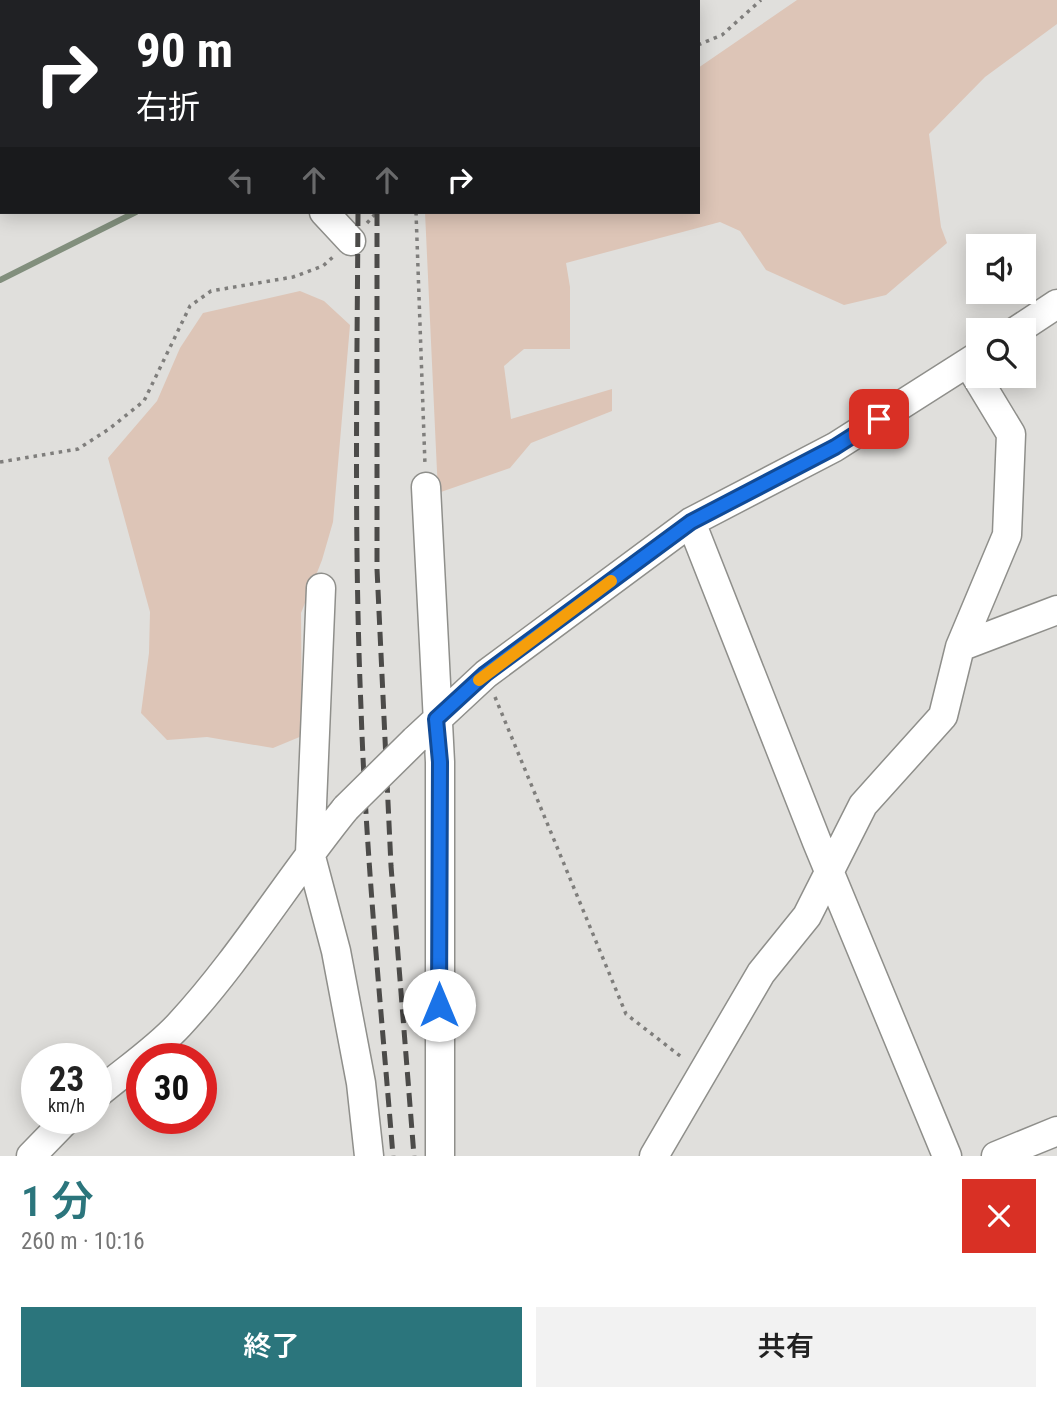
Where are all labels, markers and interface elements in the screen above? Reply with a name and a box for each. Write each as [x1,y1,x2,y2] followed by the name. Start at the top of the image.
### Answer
[136,22,233,79] text: 90 m
[21,28,112,119] icon: right
[136,88,200,126] text: 右折
[222,161,260,199] icon: left
[295,161,333,199] icon: ahead
[368,161,406,199] icon: ahead
[441,161,479,199] icon: right
[966,234,1036,388] map controls
[966,234,1036,304] button: sound
[966,318,1036,388] button: search
[849,389,909,449] pin
[860,400,898,438] icon: arrive
[402,968,476,1042] position arrow
[126,1043,217,1134] speed limit sign: 30
[49,1059,84,1100] text: 23
[48,1095,85,1116] text: km/h
[21,1177,94,1226] text: 1 分
[962,1179,1036,1253] button: close
[21,1228,145,1255] text: 260 m · 10:16
[21,1307,522,1387] button: 終了
[536,1307,1036,1387] button: 共有

